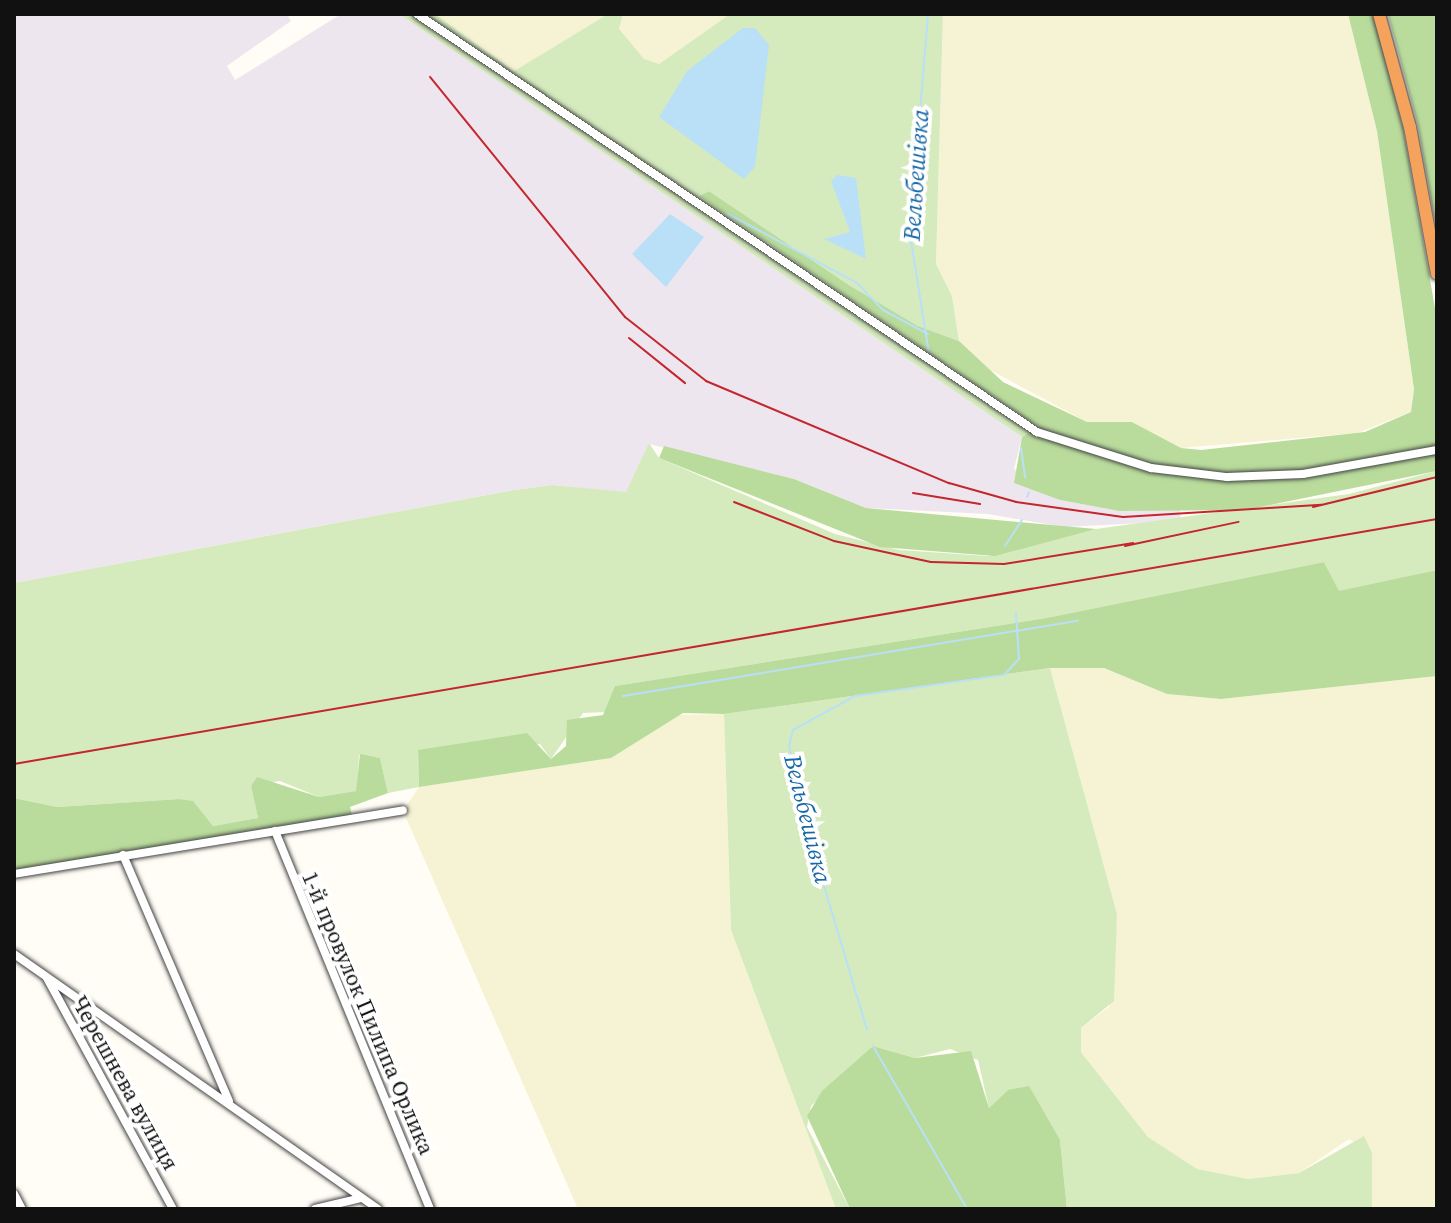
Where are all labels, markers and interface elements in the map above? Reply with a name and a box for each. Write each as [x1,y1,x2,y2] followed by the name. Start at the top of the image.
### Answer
[897,108,935,242] water label: Вельбешівка
[778,752,838,886] water label: Вельбешівка
[296,868,440,1158] street label: 1-й провулок Пилипа Орлика
[66,991,184,1175] street label: Черешнева вулиця

